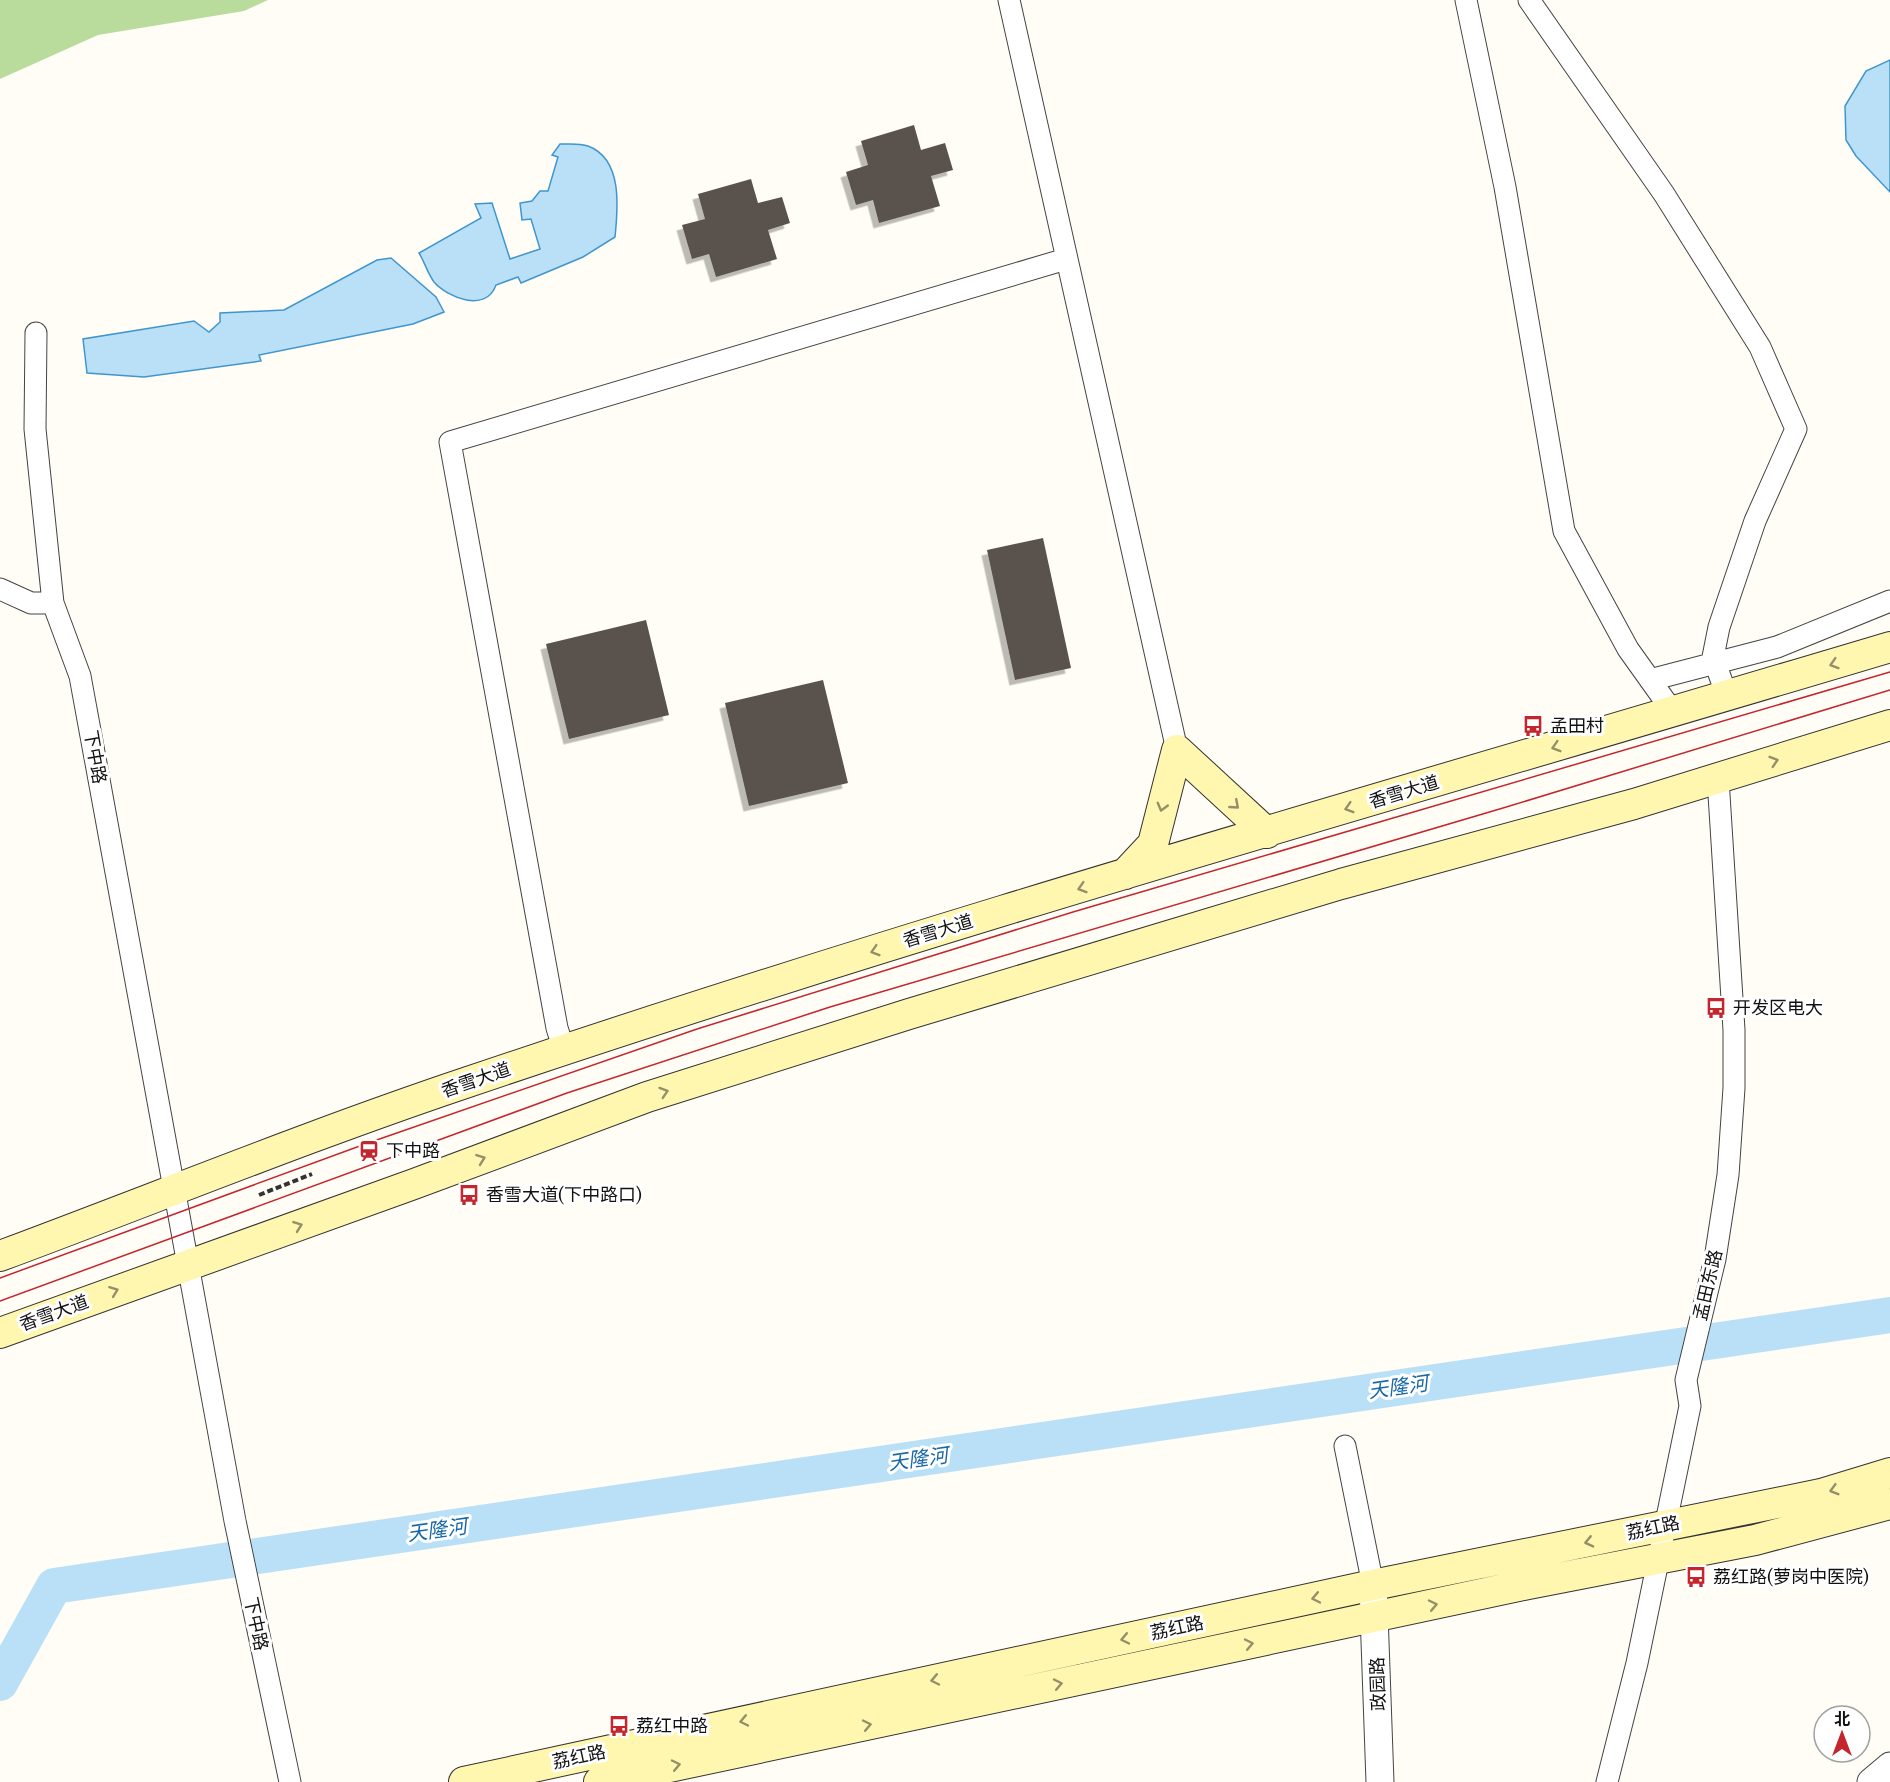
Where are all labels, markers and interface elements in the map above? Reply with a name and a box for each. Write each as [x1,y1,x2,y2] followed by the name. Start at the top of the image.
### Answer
[1829,657,1840,669] one-way arrow
[1521,714,1545,738] bus stop icon: 孟田村
[1550,715,1604,737] place label: 孟田村
[79,729,111,785] street label: 下中路
[1551,740,1562,752] one-way arrow
[1768,756,1779,768] one-way arrow
[1366,771,1442,813] street label: 香雪大道
[1228,798,1239,809] one-way arrow
[1344,801,1355,813] one-way arrow
[1157,802,1170,812] one-way arrow
[1077,881,1088,893] one-way arrow
[900,910,976,952] street label: 香雪大道
[870,944,881,956] one-way arrow
[1704,996,1728,1020] bus stop icon: 开发区电大
[1733,997,1823,1019] place label: 开发区电大
[438,1058,514,1102] street label: 香雪大道
[658,1086,669,1099] one-way arrow
[357,1139,381,1163] station icon: 下中路
[386,1140,440,1162] place label: 下中路
[475,1154,486,1167] one-way arrow
[457,1183,481,1207] bus stop icon: 香雪大道(下中路口)
[486,1184,642,1206] place label: 香雪大道(下中路口)
[292,1221,303,1234] one-way arrow
[1689,1247,1727,1323] street label: 孟田东路
[108,1286,119,1298] one-way arrow
[16,1290,92,1336] street label: 香雪大道
[1367,1370,1433,1403] water label: 天隆河
[887,1442,953,1475] water label: 天隆河
[1829,1483,1840,1495] one-way arrow
[1624,1512,1682,1544] street label: 荔红路
[406,1513,472,1546] water label: 天隆河
[1584,1534,1594,1547] one-way arrow
[1684,1565,1708,1589] bus stop icon: 荔红路(萝岗中医院)
[1713,1566,1869,1588] place label: 荔红路(萝岗中医院)
[1311,1591,1321,1604] one-way arrow
[240,1595,272,1653] street label: 下中路
[1427,1599,1437,1612] one-way arrow
[1148,1612,1206,1644] street label: 荔红路
[1121,1632,1131,1645] one-way arrow
[1243,1638,1253,1651] one-way arrow
[1366,1657,1390,1711] street label: 政园路
[930,1673,940,1686] one-way arrow
[1053,1679,1063,1692] one-way arrow
[1812,1704,1872,1764] north arrow
[1834,1709,1850,1729] text: 北
[607,1714,631,1738] bus stop icon: 荔红中路
[739,1714,749,1727] one-way arrow
[636,1715,708,1737] place label: 荔红中路
[862,1719,872,1732] one-way arrow
[550,1741,608,1773] street label: 荔红路
[671,1760,681,1773] one-way arrow

